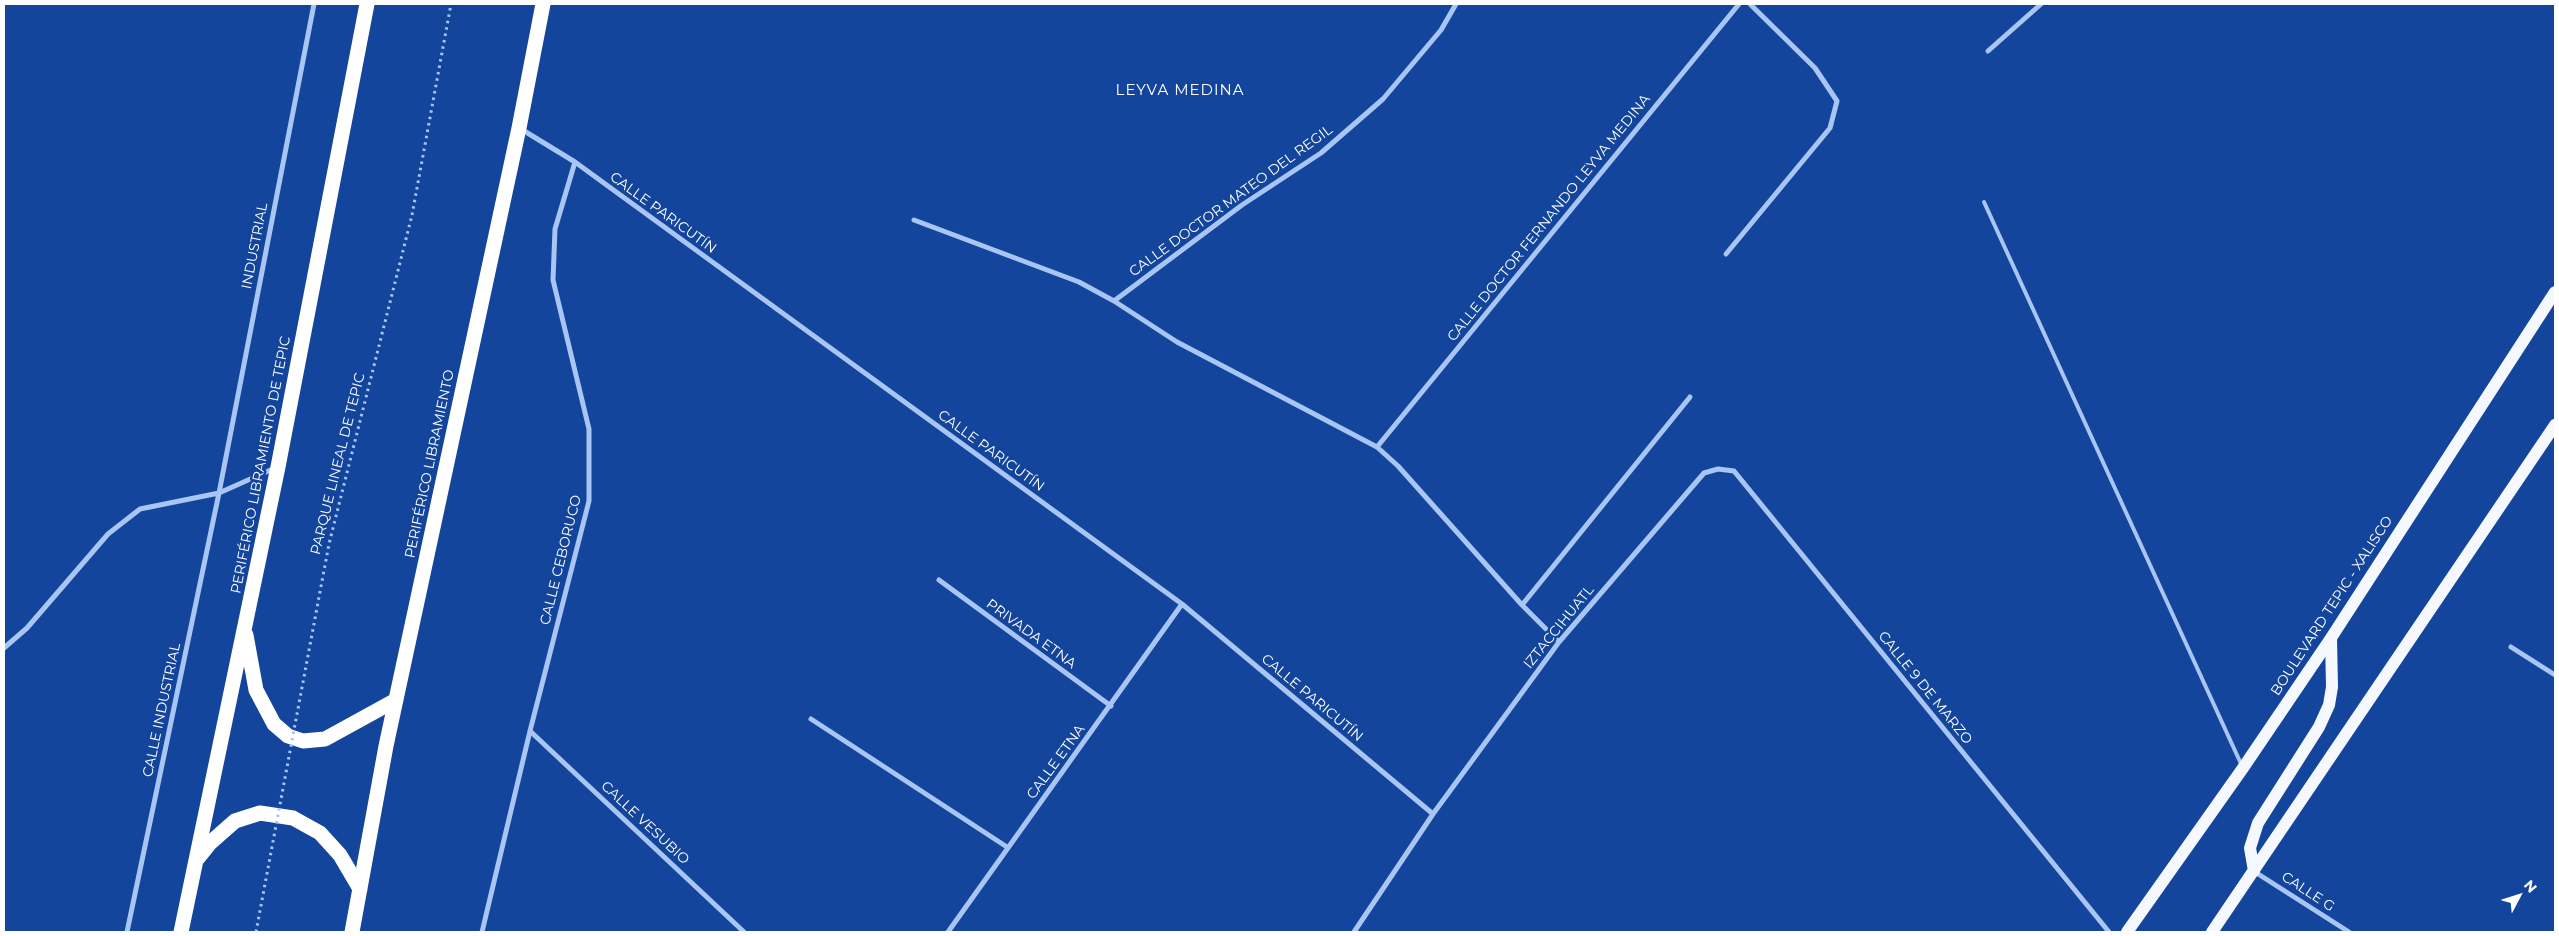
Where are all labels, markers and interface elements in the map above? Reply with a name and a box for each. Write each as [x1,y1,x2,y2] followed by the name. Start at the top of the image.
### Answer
[1114,82,1246,100] district label: LEYVA MEDINA
[1444,91,1654,345] street label: CALLE DOCTOR FERNANDO LEYVA MEDINA
[1126,122,1336,280] street label: CALLE DOCTOR MATEO DEL REGIL
[606,169,720,257] street label: CALLE PARICUTÍN
[238,201,272,291] street label: INDUSTRIAL
[228,335,294,595] street label: PERIFÉRICO LIBRAMIENTO DE TEPIC
[402,368,458,560] street label: PERIFÉRICO LIBRAMIENTO
[307,371,369,557] street label: PARQUE LINEAL DE TEPIC
[934,407,1048,495] street label: CALLE PARICUTÍN
[537,493,585,627] street label: CALLE CEBORUCO
[2268,513,2396,699] street label: BOULEVARD TEPIC - XALISCO
[1520,582,1598,672] street label: IZTACCIHUATL
[983,596,1079,672] street label: PRIVADA ETNA
[1874,628,1976,748] street label: CALLE 9 DE MARZO
[140,641,184,779] street label: CALLE INDUSTRIAL
[1258,651,1366,745] street label: CALLE PARICUTÍN
[1023,721,1089,803] street label: CALLE ETNA
[597,778,693,868] street label: CALLE VESUBIO
[2278,869,2338,915] street label: CALLE G
[2494,871,2544,921] north arrow
[2520,876,2541,896] text: N

